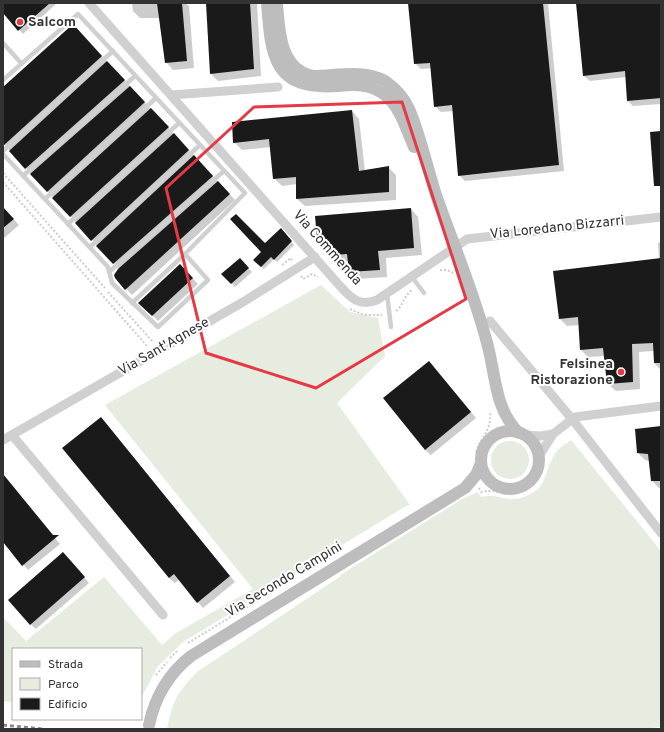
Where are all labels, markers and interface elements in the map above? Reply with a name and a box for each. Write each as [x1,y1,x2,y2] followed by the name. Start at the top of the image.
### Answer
[28,14,76,31] place label: Salcom
[15,17,25,27] marker: Salcom
[289,207,365,289] street label: Via Commenda
[489,212,625,244] street label: Via Loredano Bizzarri
[116,314,212,380] street label: Via Sant'Agnese
[530,356,613,389] place label: Felsinea Ristorazione
[616,367,626,377] marker: Felsinea Ristorazione
[223,539,345,621] street label: Via Secondo Campini
[12,648,142,720] legend
[48,657,83,673] text: Strada
[48,677,79,693] text: Parco
[48,697,88,713] text: Edificio

